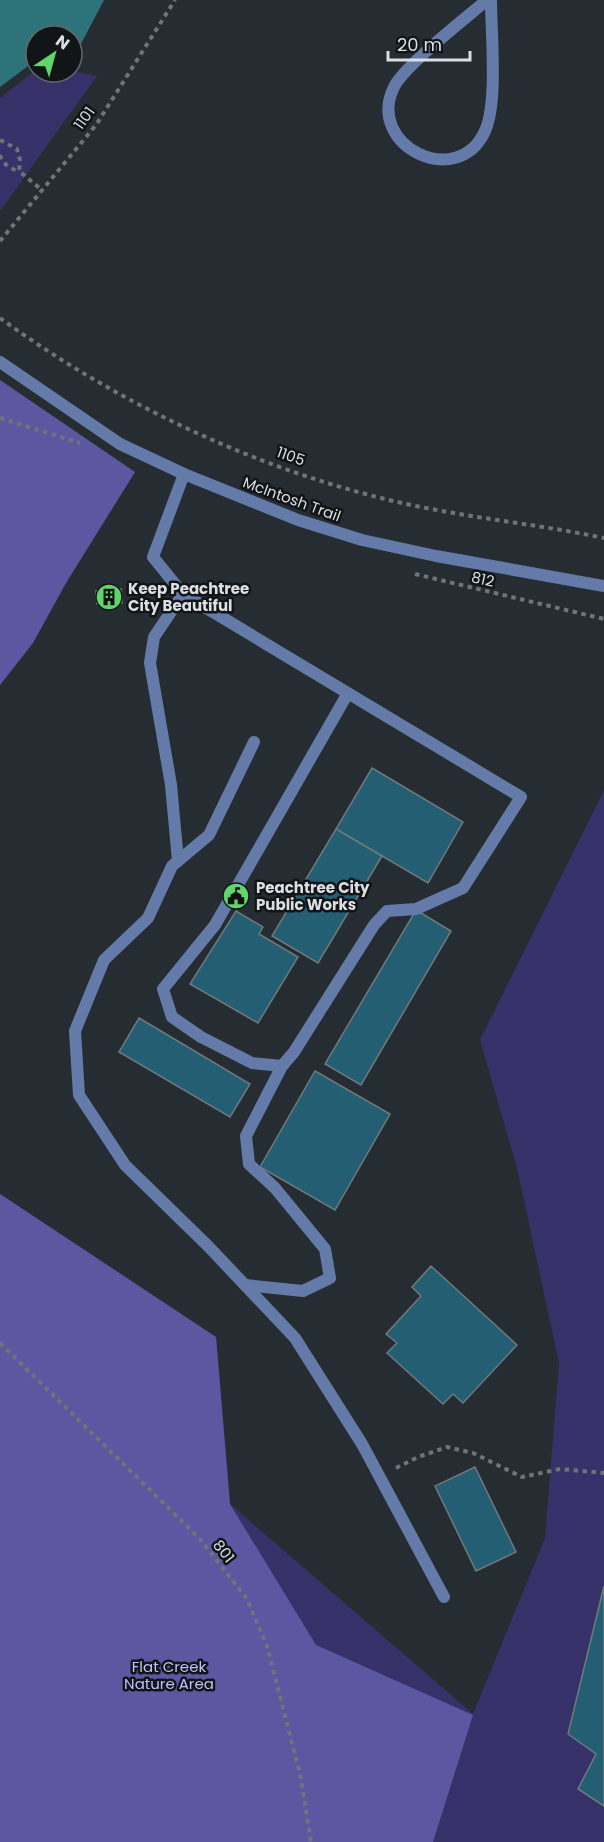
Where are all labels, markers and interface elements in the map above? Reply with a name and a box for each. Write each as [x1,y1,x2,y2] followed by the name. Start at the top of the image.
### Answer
[24,24,84,84] north arrow
[388,24,470,62] scale bar
[51,29,74,55] text: N
[397,32,442,57] text: 20 m
[69,102,99,134] street label: 1101
[274,441,308,471] street label: 1105
[240,472,344,526] street label: McIntosh Trail
[469,566,497,592] street label: 812
[128,578,249,616] place label: Keep Peachtree City Beautiful
[94,582,124,612] building icon: Keep Peachtree City Beautiful
[256,877,370,915] place label: Peachtree City Public Works
[221,881,251,911] public building icon: Peachtree City Public Works
[208,1535,240,1567] street label: 801
[124,1656,214,1694] park label: Flat Creek Nature Area

